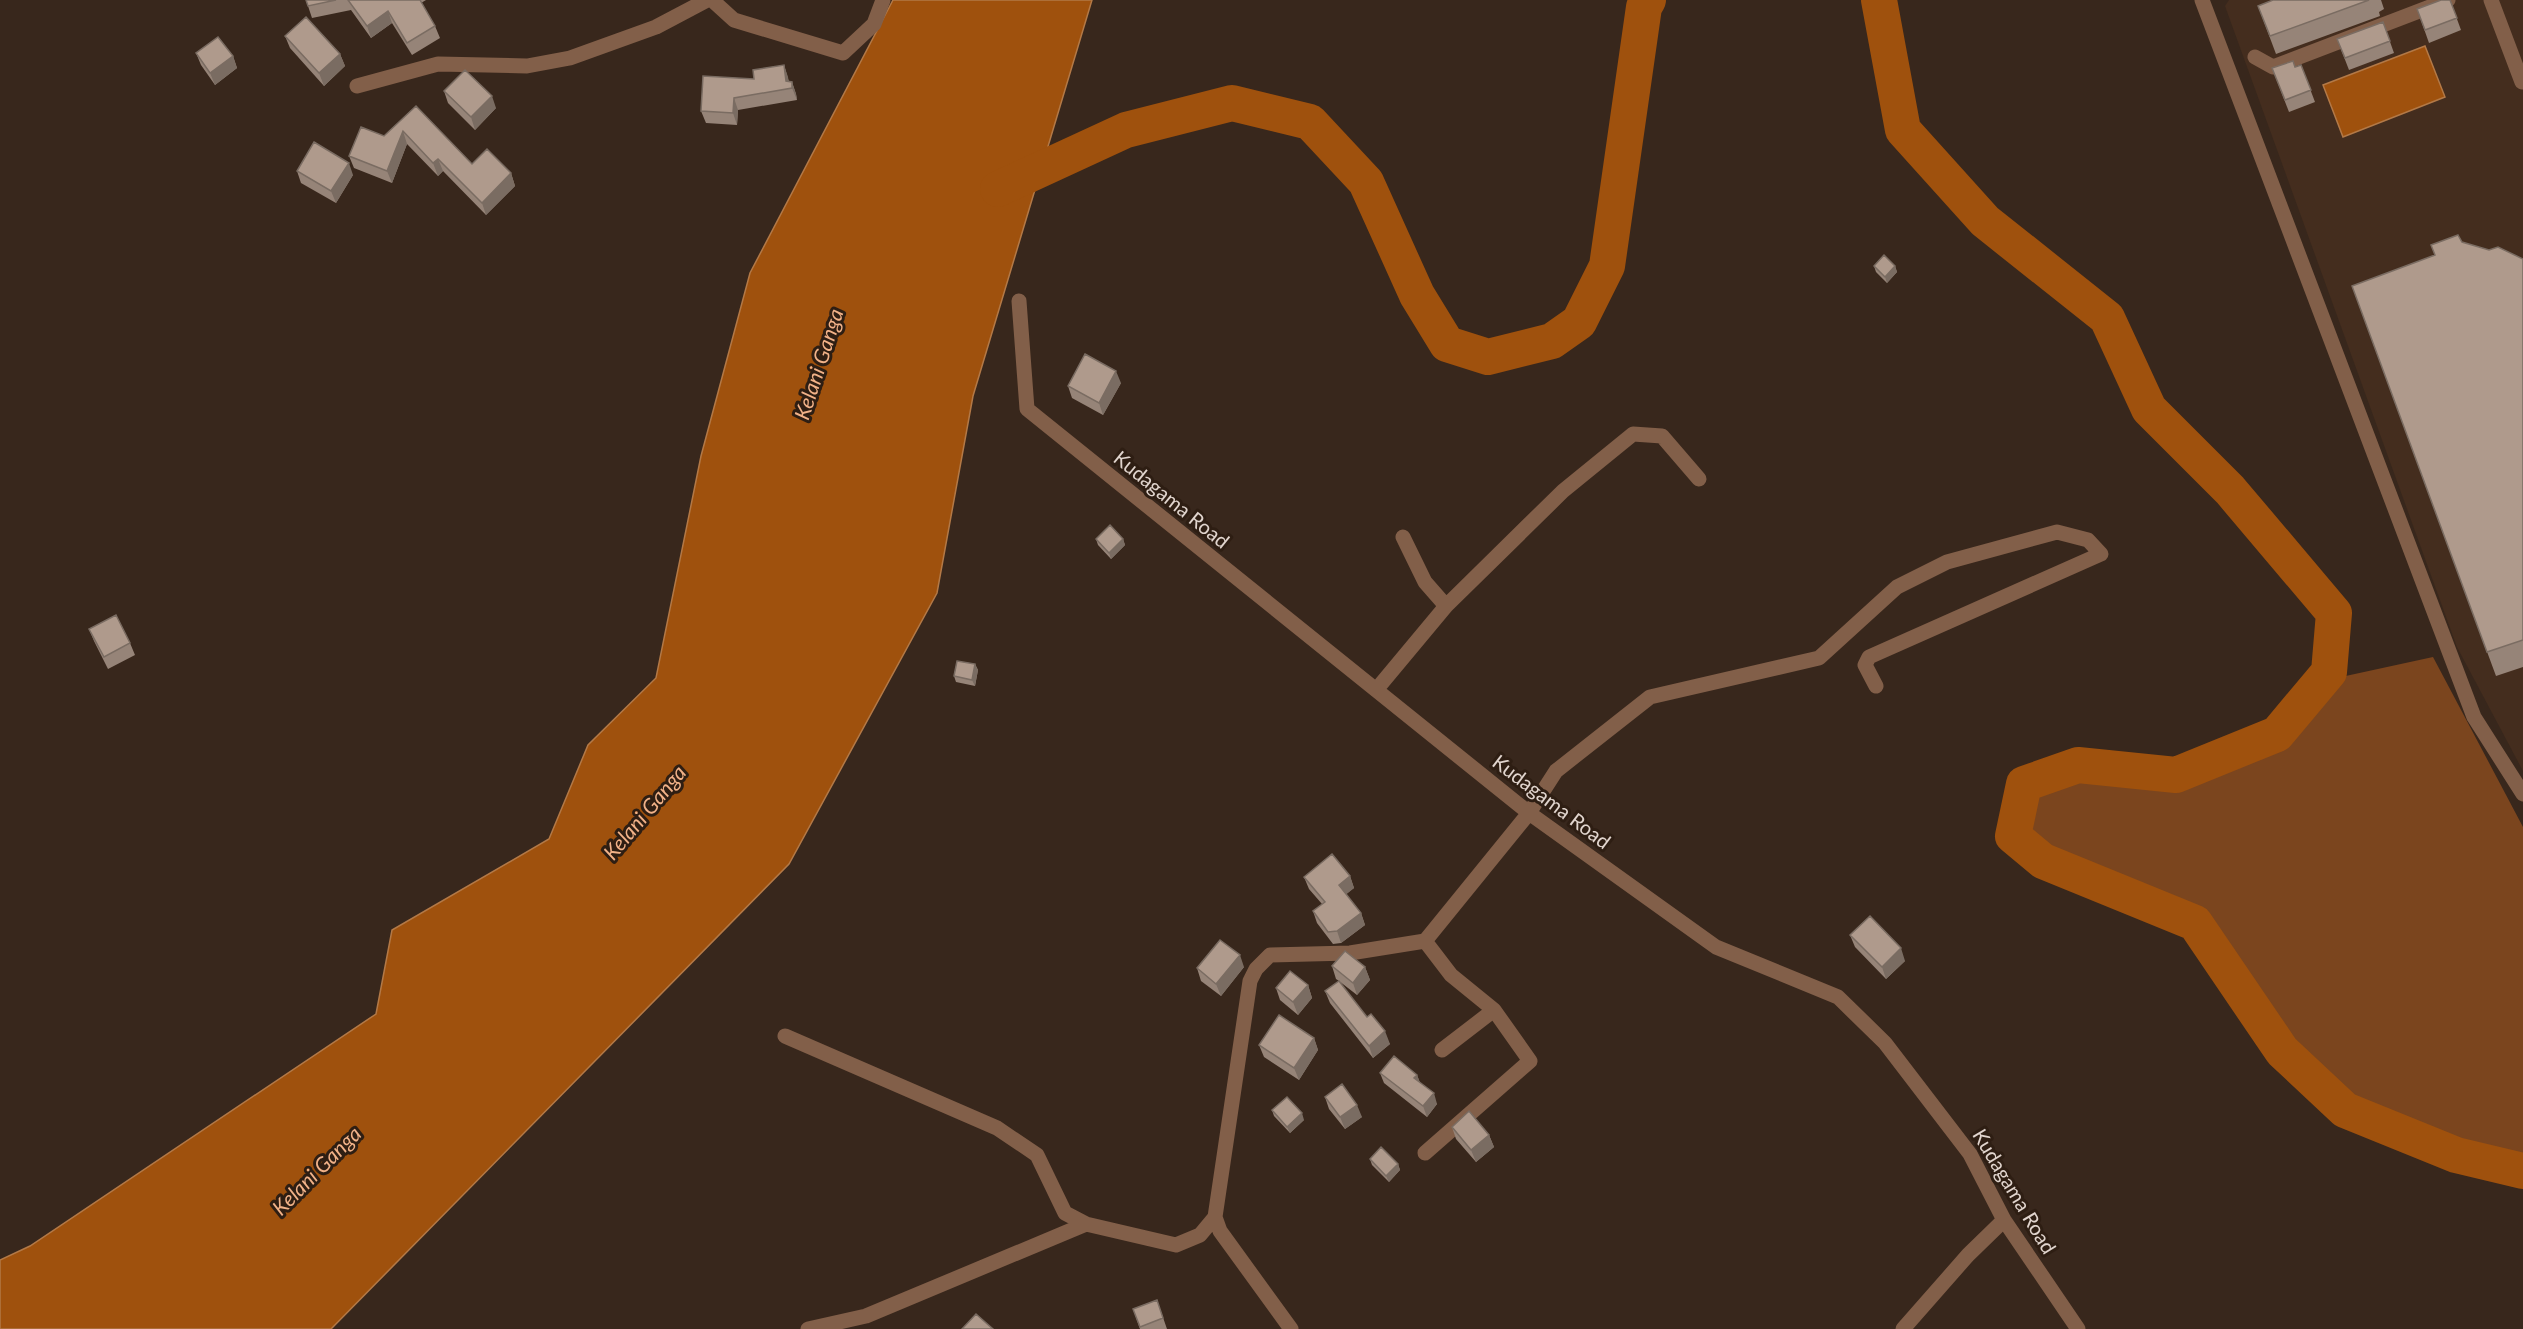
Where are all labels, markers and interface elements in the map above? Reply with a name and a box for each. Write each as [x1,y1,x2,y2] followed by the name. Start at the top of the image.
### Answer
[788,305,848,423] water label: Kelani Ganga
[1110,445,1234,553] street label: Kudagama Road
[1488,749,1616,853] street label: Kudagama Road
[597,760,691,864] water label: Kelani Ganga
[266,1120,366,1220] water label: Kelani Ganga
[1968,1124,2062,1258] street label: Kudagama Road

